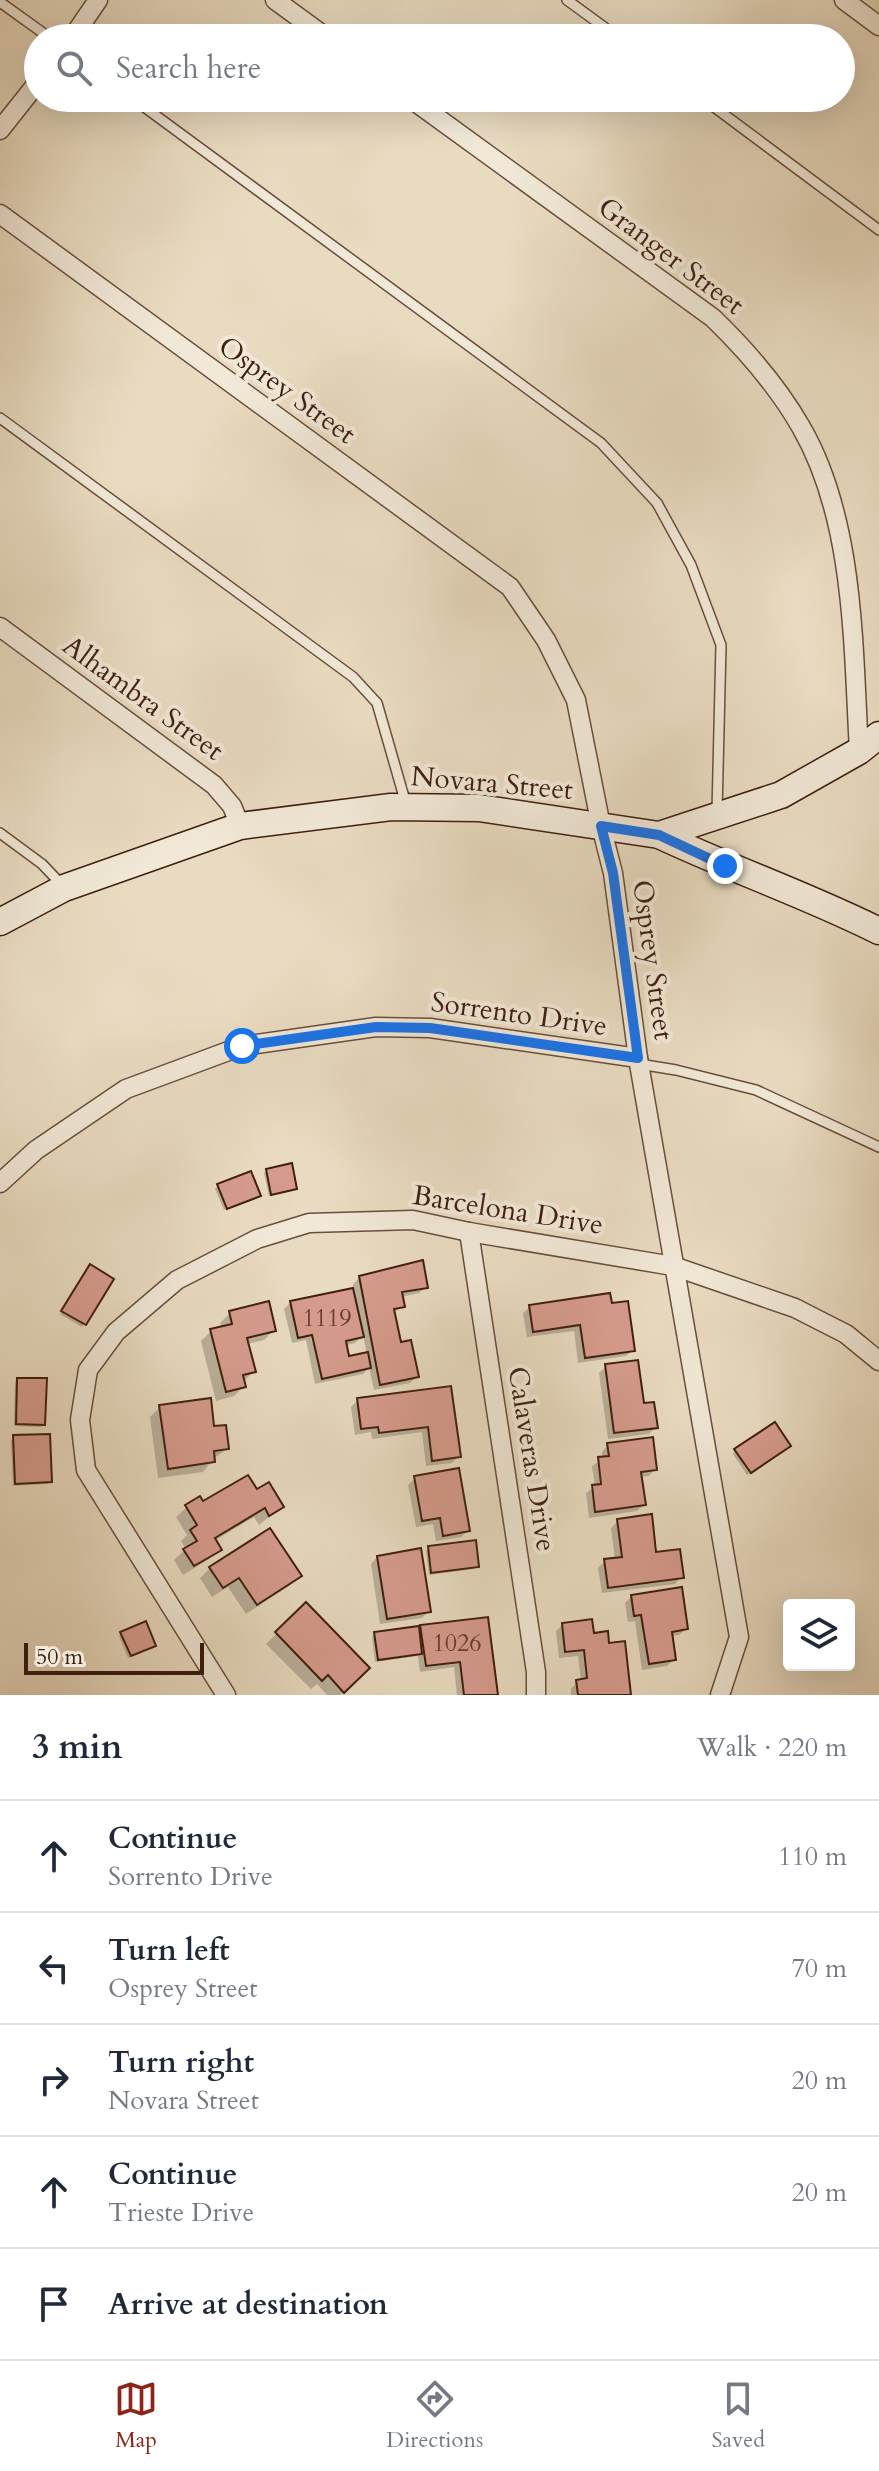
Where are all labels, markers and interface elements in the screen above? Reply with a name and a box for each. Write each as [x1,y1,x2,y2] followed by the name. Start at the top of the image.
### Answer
[24,24,855,112] search box
[52,46,96,90] icon: search
[116,48,261,89] text: Search here
[590,188,752,324] street label: Granger Street
[211,327,363,453] street label: Osprey Street
[55,627,231,769] street label: Alhambra Street
[409,757,575,809] street label: Novara Street
[707,848,743,884] route end
[623,878,683,1043] street label: Osprey Street
[429,983,609,1045] street label: Sorrento Drive
[224,1028,260,1064] route start
[410,1176,606,1244] street label: Barcelona Drive
[302,1302,352,1335] house number: 1119
[499,1364,565,1554] street label: Calaveras Drive
[783,1599,855,1671] map controls
[783,1599,855,1671] button: layers
[432,1627,482,1660] house number: 1026
[24,1639,204,1675] scale bar
[36,1642,83,1672] text: 50 m
[32,1724,123,1770] text: 3 min
[697,1730,847,1765] text: Walk · 220 m
[108,1818,237,1859] text: Continue
[32,1834,76,1878] icon: ahead
[778,1839,847,1874] text: 110 m
[108,1859,273,1894] text: Sorrento Drive
[108,1930,230,1971] text: Turn left
[32,1946,76,1990] icon: left
[791,1951,847,1986] text: 70 m
[108,1971,258,2006] text: Osprey Street
[108,2042,254,2083] text: Turn right
[32,2058,76,2102] icon: right
[791,2063,847,2098] text: 20 m
[108,2083,259,2118] text: Novara Street
[108,2154,237,2195] text: Continue
[32,2170,76,2214] icon: ahead
[791,2175,847,2210] text: 20 m
[108,2195,254,2230] text: Trieste Drive
[32,2282,76,2326] icon: arrive
[108,2284,388,2325] text: Arrive at destination
[114,2377,158,2455] tab: Map
[386,2377,483,2455] tab: Directions
[712,2377,765,2455] tab: Saved

